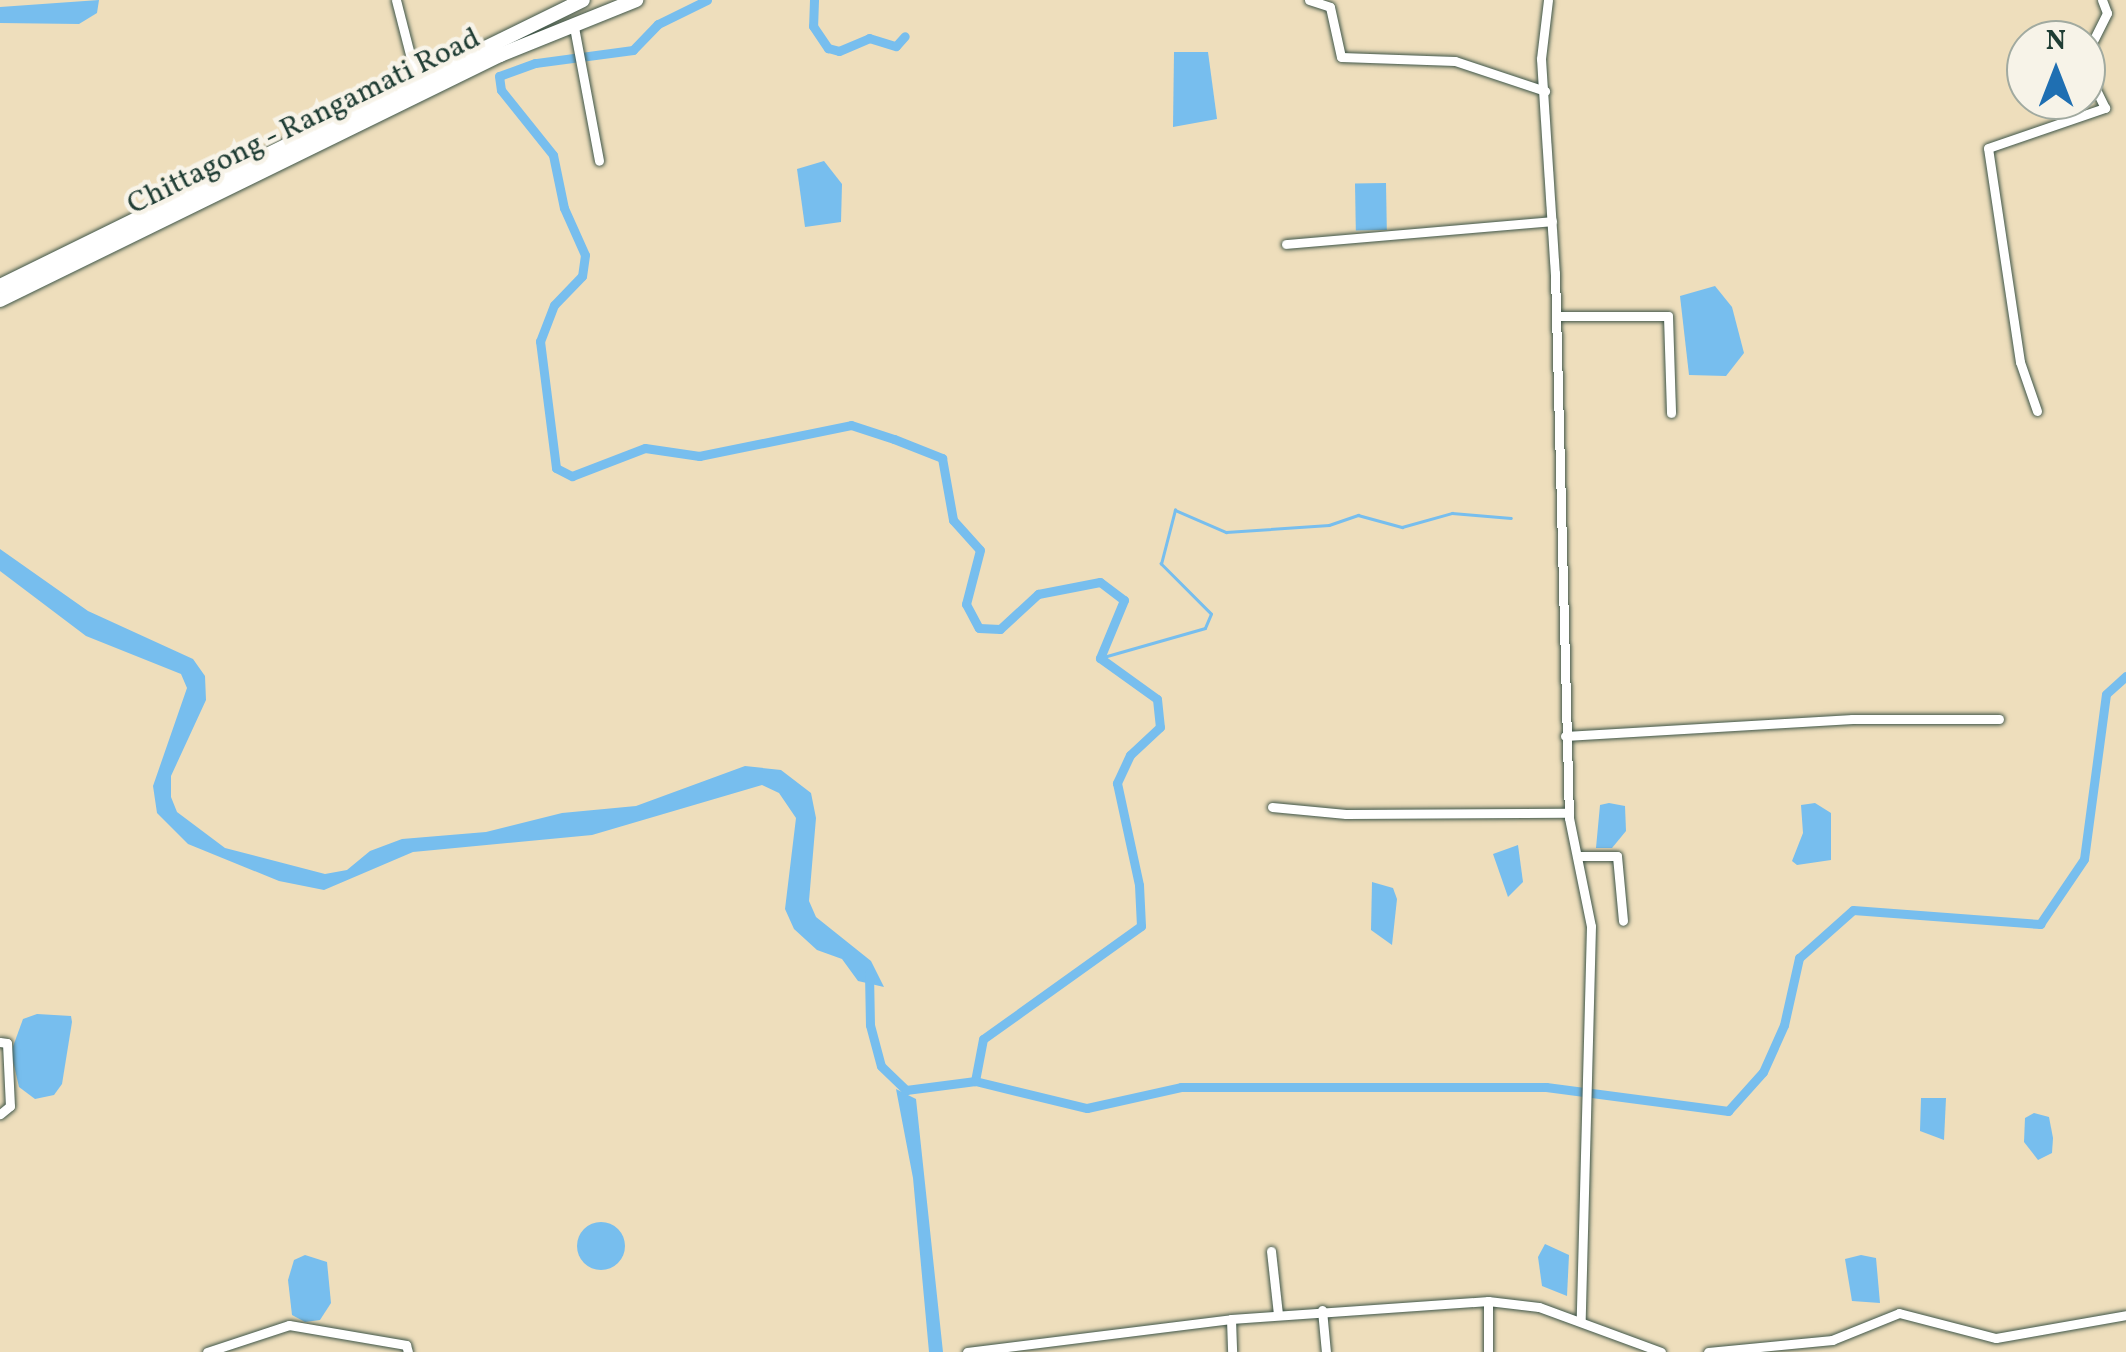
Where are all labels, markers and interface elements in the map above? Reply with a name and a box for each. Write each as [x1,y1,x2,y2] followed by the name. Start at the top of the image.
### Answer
[121,20,487,224] street label: Chittagong - Rangamati Road
[2006,20,2106,120] north arrow
[2046,22,2066,61] text: N

